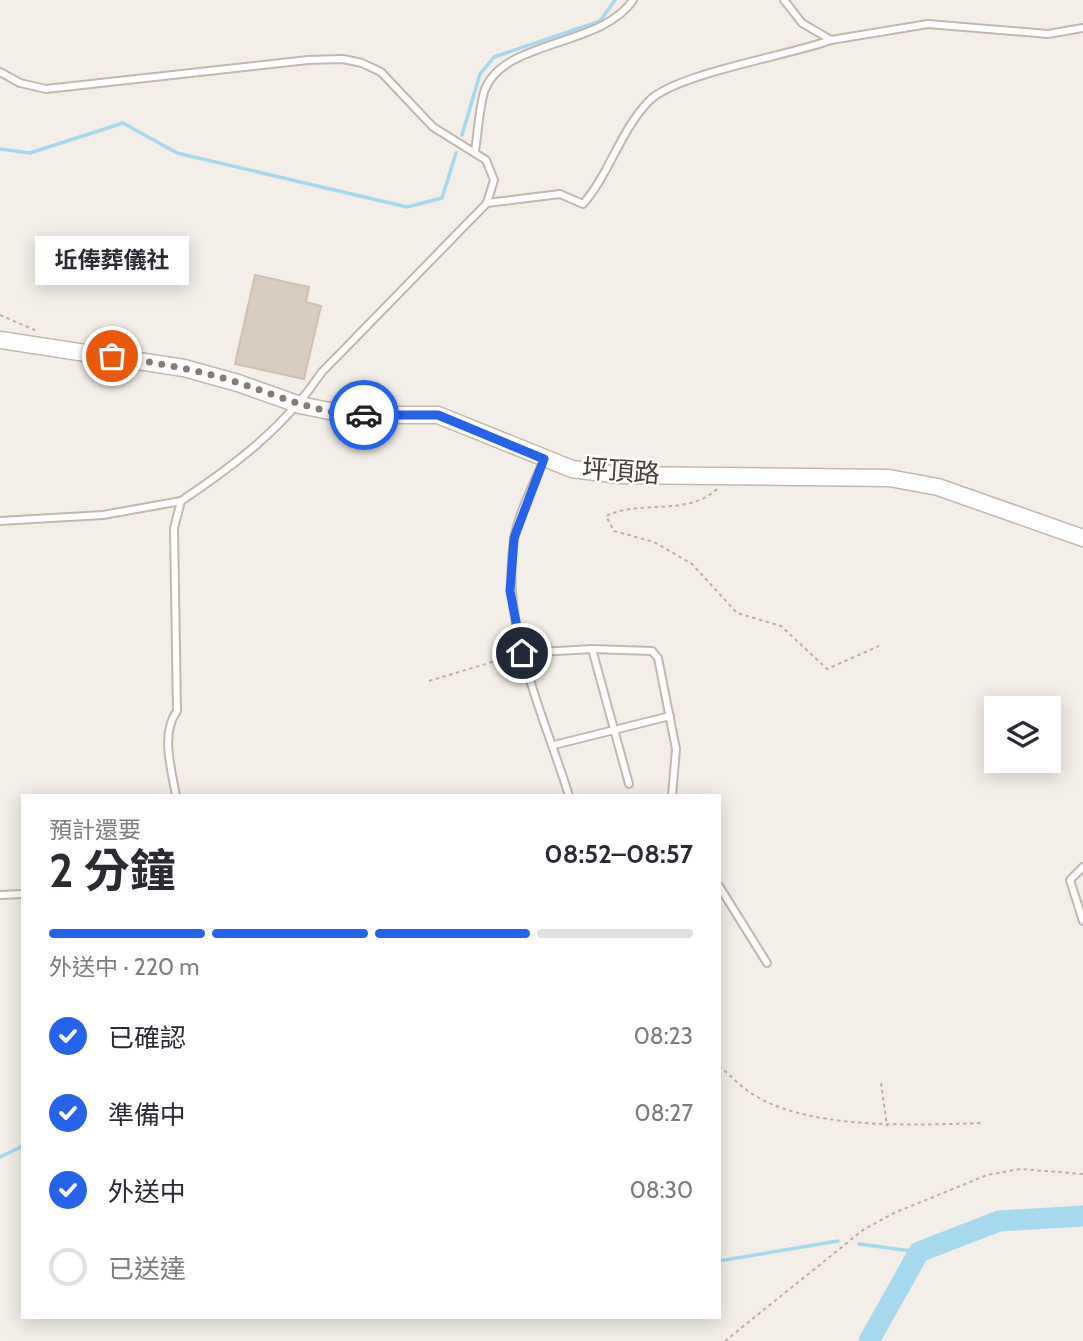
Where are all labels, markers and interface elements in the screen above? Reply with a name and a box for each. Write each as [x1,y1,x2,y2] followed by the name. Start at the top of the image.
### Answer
[35,237,189,286] callout: 坵俸葬儀社
[55,246,170,274] text: 坵俸葬儀社
[82,326,142,386] pin
[93,337,131,375] icon: bag
[329,380,399,450] courier
[345,396,383,434] icon: car
[581,452,661,490] street label: 坪頂路
[492,623,552,683] pin
[503,634,541,672] icon: home
[984,696,1061,773] map controls
[984,696,1061,773] button: layers
[49,816,141,844] text: 預計還要
[544,838,693,870] text: 08:52–08:57
[49,843,176,899] text: 2 分鐘
[49,953,199,981] text: 外送中 · 220 m
[49,1017,87,1055] icon: check
[108,1022,186,1054] text: 已確認
[634,1022,693,1050] text: 08:23
[49,1094,87,1132] icon: check
[108,1099,186,1131] text: 準備中
[635,1099,693,1127] text: 08:27
[49,1171,87,1209] icon: check
[108,1176,186,1208] text: 外送中
[630,1176,693,1204] text: 08:30
[108,1253,186,1285] text: 已送達

